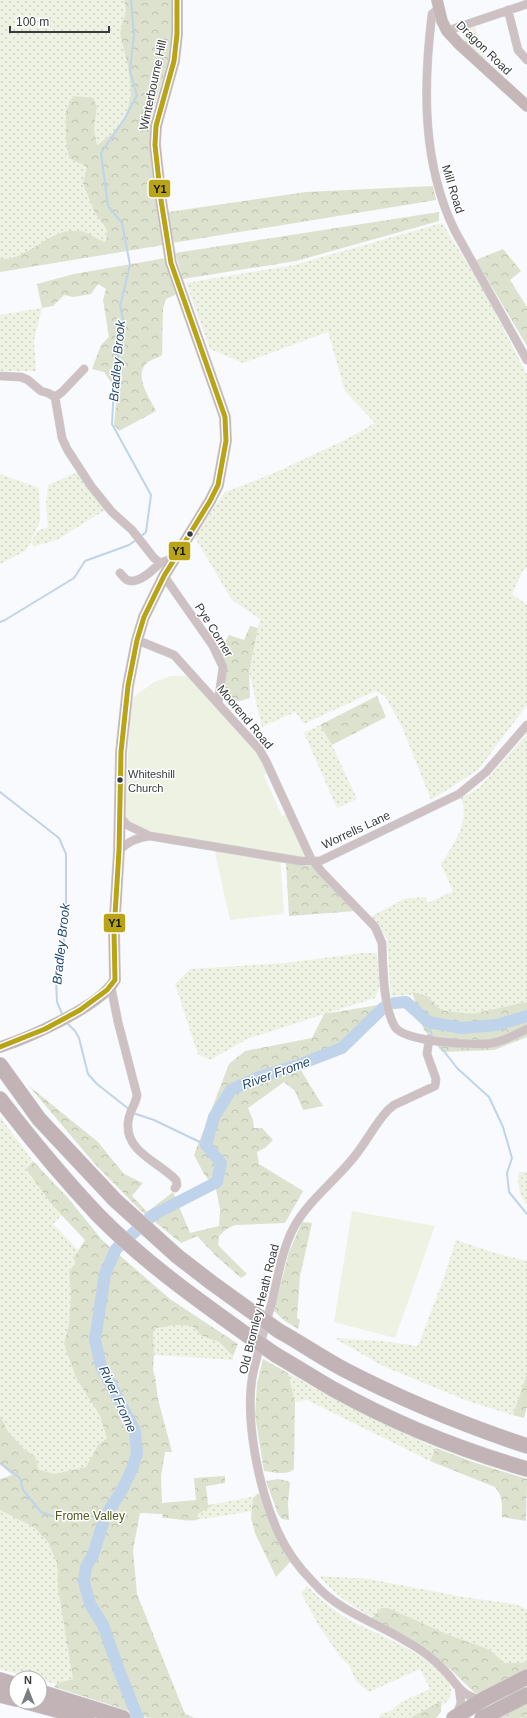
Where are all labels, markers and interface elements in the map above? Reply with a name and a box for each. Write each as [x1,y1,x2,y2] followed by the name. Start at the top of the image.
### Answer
[10,8,109,34] scale bar
[16,15,49,29] text: 100 m
[453,18,515,78] street label: Dragon Road
[137,39,169,131] street label: Winterbourne Hill
[439,163,467,215] street label: Mill Road
[148,179,171,198] line badge: Y1
[153,183,167,195] text: Y1
[106,318,128,402] water label: Bradley Brook
[185,529,195,539] unlabelled marker
[168,541,191,561] line badge: Y1
[172,545,186,557] text: Y1
[192,601,236,659] street label: Pye Corner
[214,682,276,752] street label: Moorend Road
[128,768,175,794] place label: Whiteshill Church
[115,775,125,785] marker: Whiteshill Church
[320,808,393,852] street label: Worrells Lane
[49,901,73,985] water label: Bradley Brook
[103,913,126,933] line badge: Y1
[108,917,122,929] text: Y1
[240,1054,312,1092] water label: River Frome
[236,1243,282,1375] street label: Old Bromley Heath Road
[96,1363,140,1435] water label: River Frome
[55,1509,125,1523] park label: Frome Valley
[8,1670,48,1710] north arrow
[24,1674,32,1686] text: N

